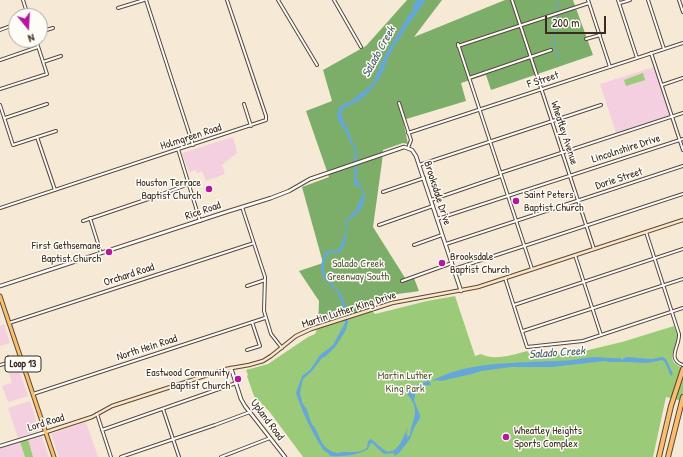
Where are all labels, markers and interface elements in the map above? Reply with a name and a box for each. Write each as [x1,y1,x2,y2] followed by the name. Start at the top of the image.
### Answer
[8,8,48,48] north arrow
[547,8,608,34] scale bar
[552,14,579,31] text: 200 m
[359,24,399,80] water label: Salado Creek
[26,31,36,46] text: N
[526,69,560,91] street label: F Street
[547,99,581,167] street label: Wheatley Avenue
[159,121,223,153] street label: Holmgreen Road
[590,132,662,166] street label: Lincolnshire Drive
[420,159,454,227] street label: Brooksdale Drive
[594,165,644,193] street label: Dorie Street
[136,176,201,202] place label: Houston Terrace Baptist Church
[204,184,214,194] marker: Houston Terrace Baptist Church
[524,188,584,214] place label: Saint Peters Baptist Church
[511,196,521,206] marker: Saint Peters Baptist Church
[184,199,222,223] street label: Rice Road
[32,239,101,265] place label: First Gethsemane Baptist Church
[104,247,114,257] marker: First Gethsemane Baptist Church
[450,250,510,276] place label: Brooksdale Baptist Church
[327,257,389,283] park label: Salado Creek Greenway South
[437,258,447,268] marker: Brooksdale Baptist Church
[102,261,156,289] street label: Orchard Road
[300,289,398,331] street label: Martin Luther King Drive
[115,332,179,364] street label: North Hein Road
[529,344,585,362] water label: Salado Creek
[5,356,41,372] road number: Loop 13
[146,366,230,392] place label: Eastwood Community Baptist Church
[378,369,432,395] park label: Martin Luther King Park
[233,374,243,384] marker: Eastwood Community Baptist Church
[247,397,287,443] street label: Upland Road
[26,411,66,435] street label: Lord Road
[514,424,582,450] place label: Wheatley Heights Sports Complex
[501,432,511,442] marker: Wheatley Heights Sports Complex

